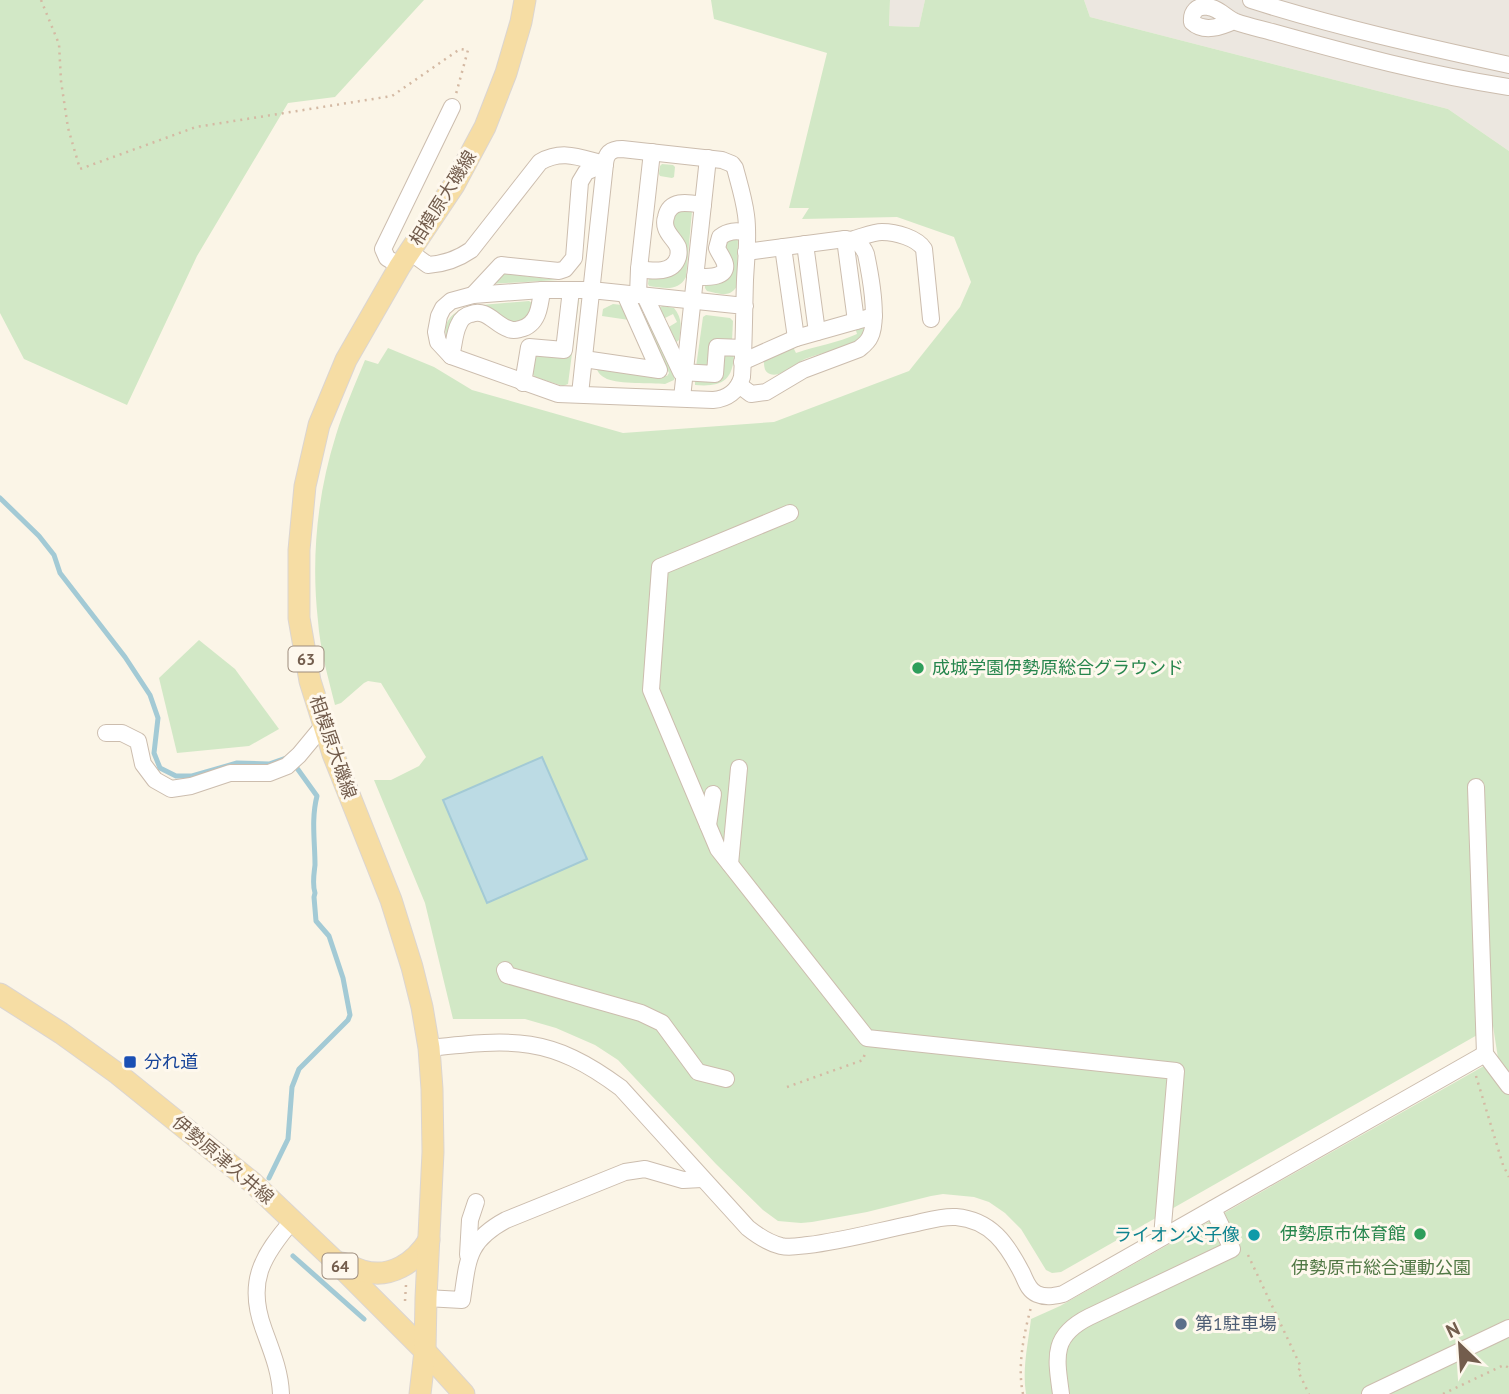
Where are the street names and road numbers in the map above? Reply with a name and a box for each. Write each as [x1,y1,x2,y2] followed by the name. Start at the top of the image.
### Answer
[404,146,481,250] street label: 相模原大磯線
[288,646,324,672] road number: 63
[305,692,362,802] street label: 相模原大磯線
[168,1110,279,1209] street label: 伊勢原津久井線
[322,1254,358,1278] road number: 64

